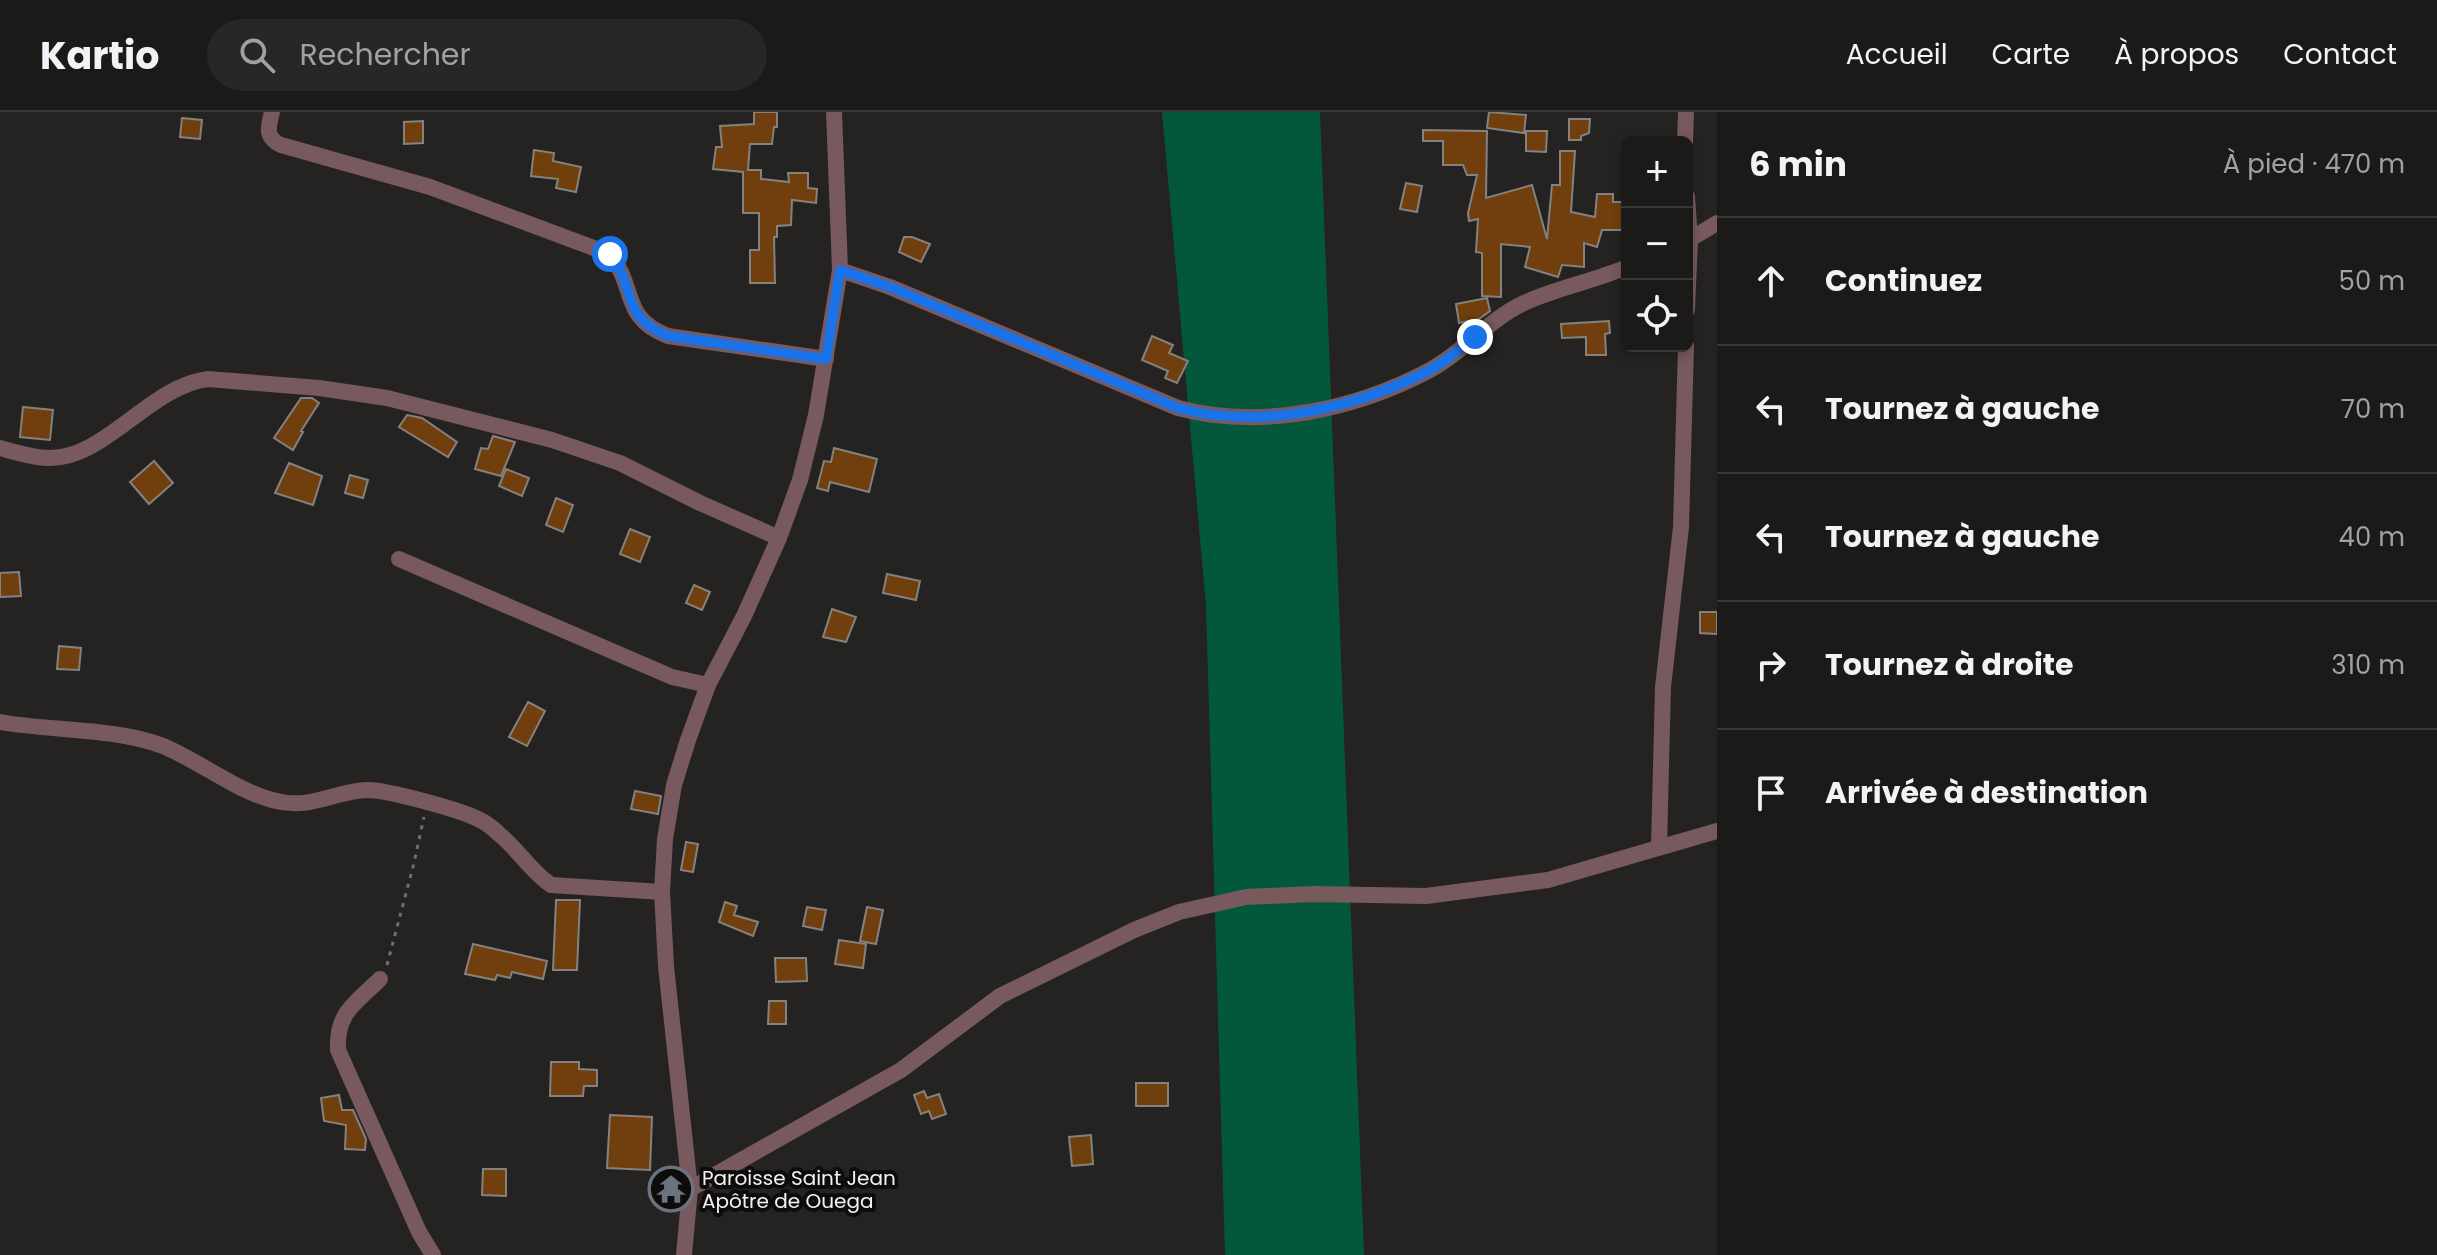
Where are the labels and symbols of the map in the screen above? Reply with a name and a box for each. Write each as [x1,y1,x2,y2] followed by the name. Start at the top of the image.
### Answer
[592,236,628,272] route start
[1457,319,1493,355] route end
[702,1164,896,1215] place label: Paroisse Saint Jean Apôtre de Ouega
[647,1165,695,1213] temple icon: Paroisse Saint Jean Apôtre de Ouega

